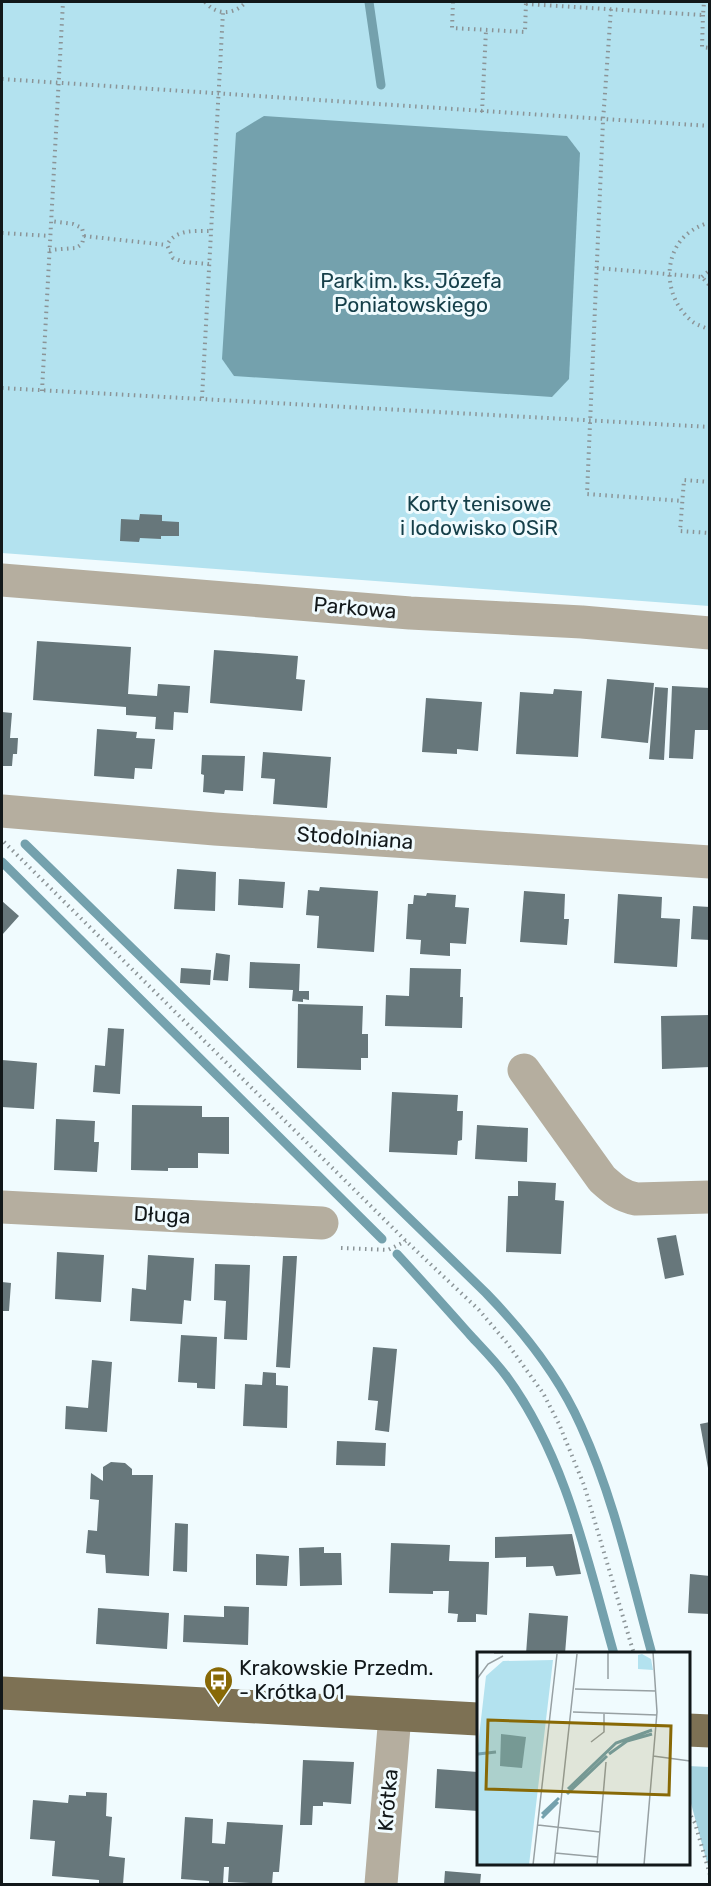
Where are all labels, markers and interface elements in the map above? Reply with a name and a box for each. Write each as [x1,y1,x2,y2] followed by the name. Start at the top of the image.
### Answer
[320,268,502,317] park label: Park im. ks. Józefa Poniatowskiego
[400,491,558,540] park label: Korty tenisowe i lodowisko OSiR
[313,591,398,624] street label: Parkowa
[296,821,414,854] street label: Stodolniana
[133,1201,191,1228] street label: Długa
[477,1652,690,1865] inset map
[239,1655,433,1704] place label: Krakowskie Przedm. - Krótka 01
[202,1664,234,1706] bus stop icon: Krakowskie Przedm. - Krótka 01
[372,1768,403,1832] street label: Krótka

